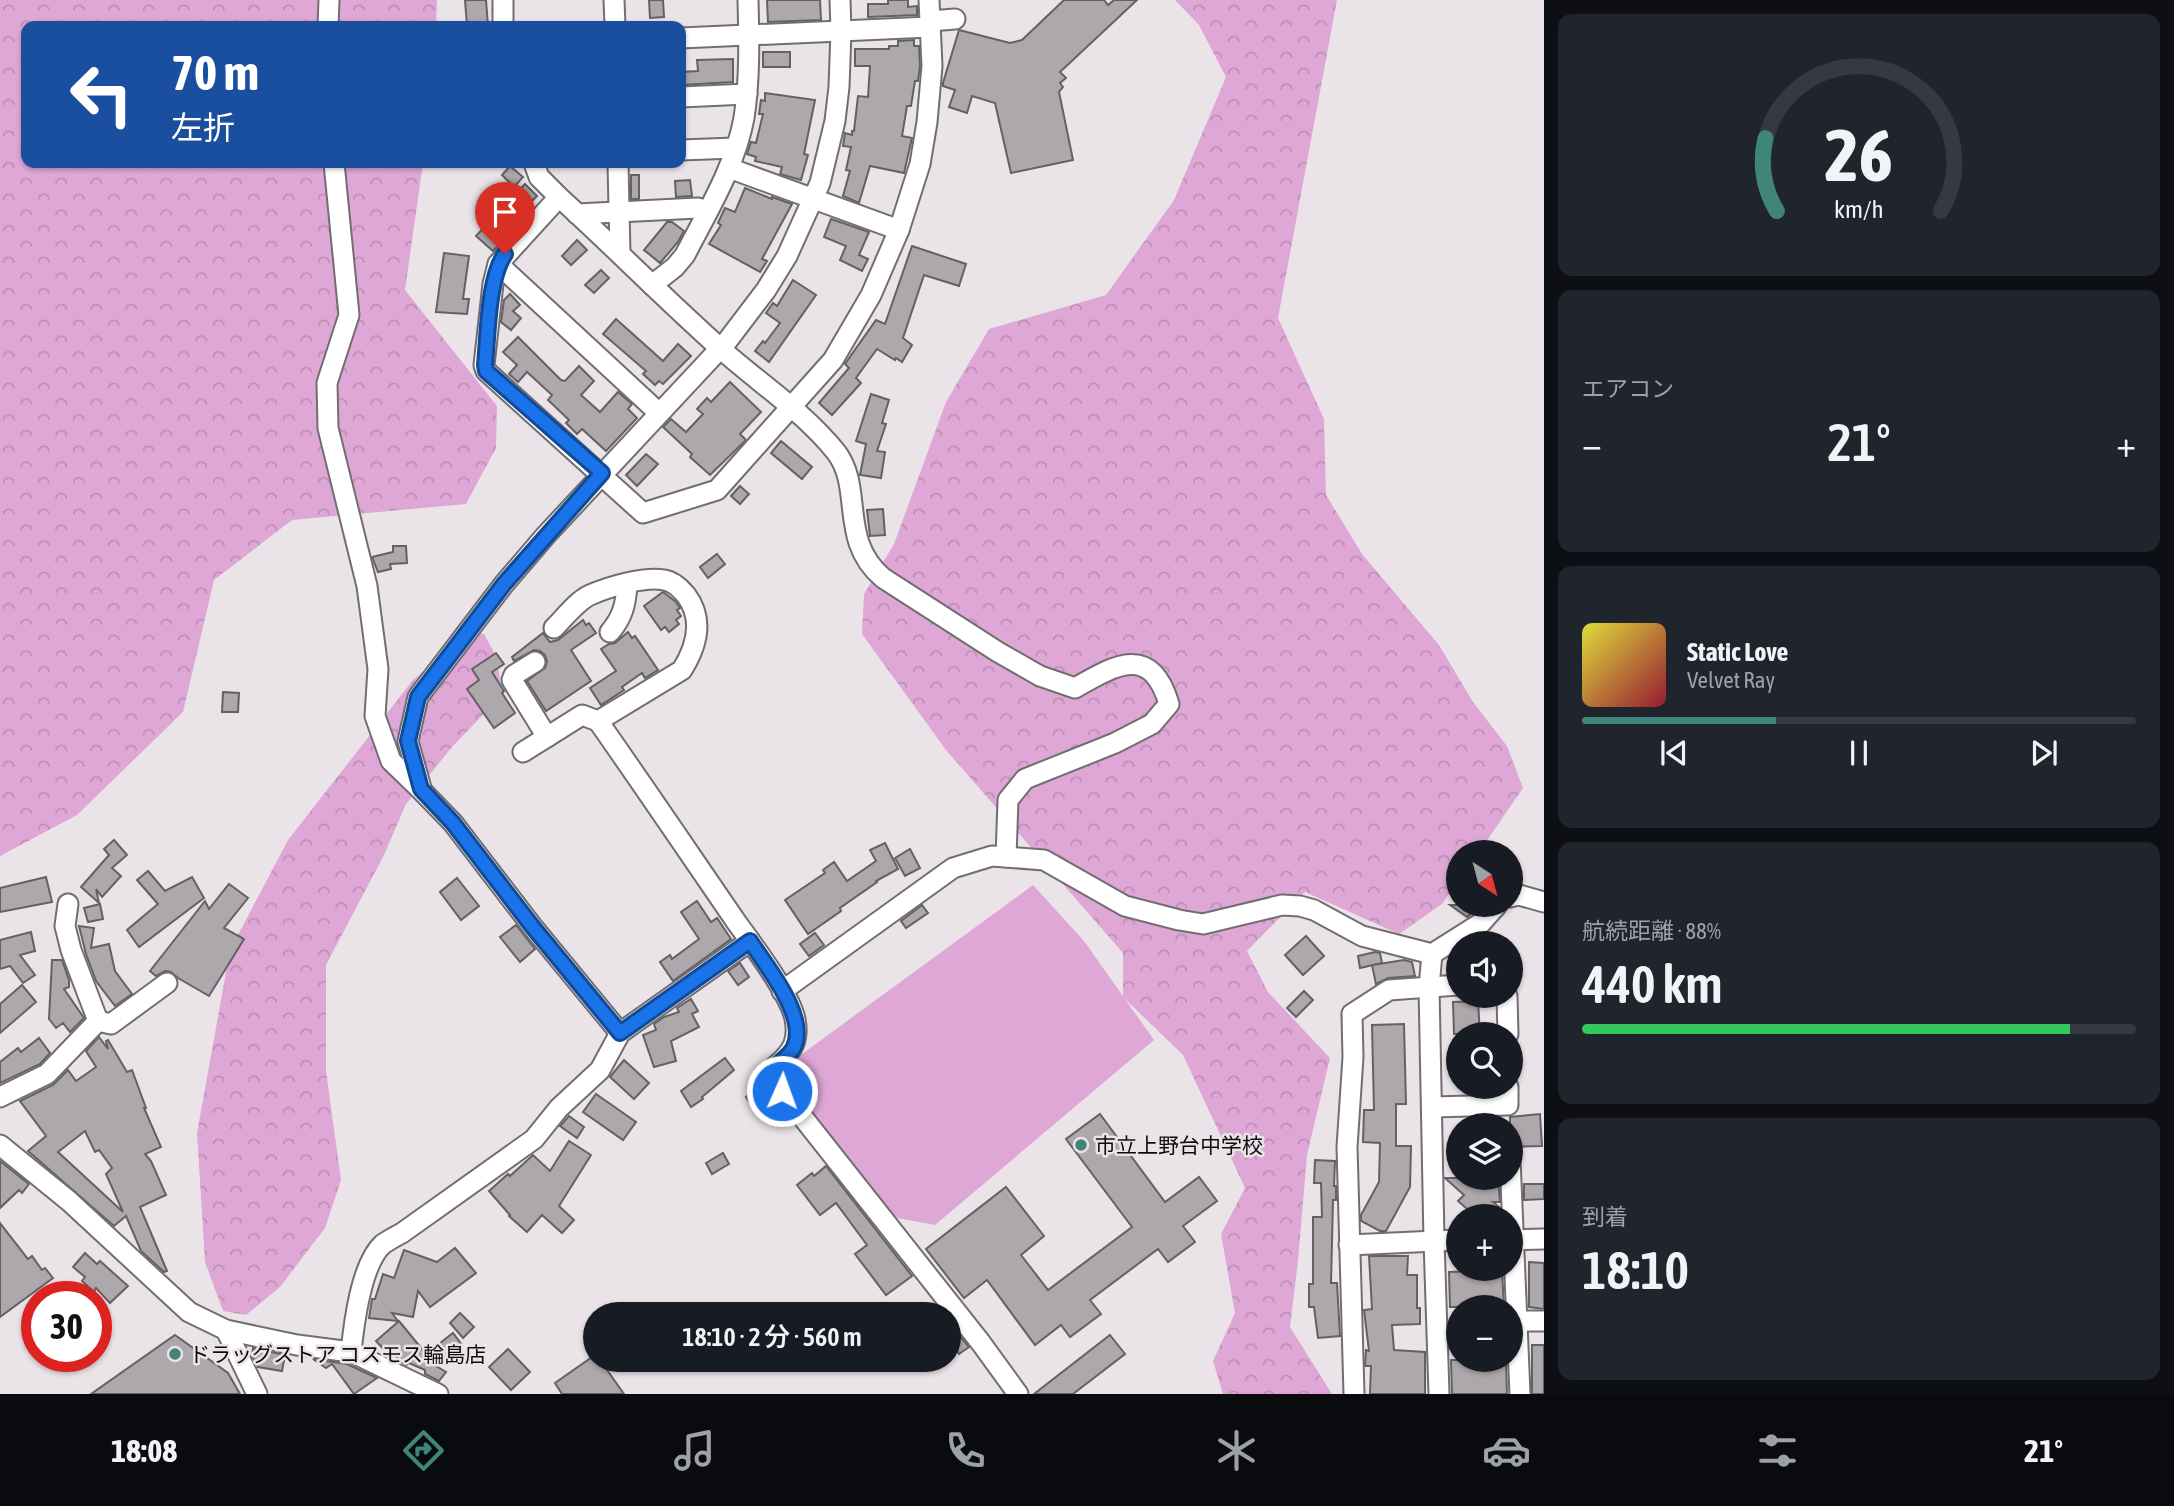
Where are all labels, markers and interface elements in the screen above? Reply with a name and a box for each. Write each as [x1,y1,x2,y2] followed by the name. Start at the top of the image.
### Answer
[171,44,259,100] text: 70 m
[56,49,147,140] icon: left
[171,109,235,146] text: 左折
[1825,113,1893,196] text: 26
[475,182,535,254] pin
[486,193,524,231] icon: arrive
[1834,195,1884,223] text: km/h
[1582,376,1674,402] text: エアコン
[1827,412,1891,472] text: 21°
[1582,422,1602,465] text: −
[2116,422,2136,465] text: +
[1687,637,1788,667] text: Static Love
[1687,667,1775,693] text: Velvet Ray
[1655,734,1693,772] icon: previous
[1840,734,1878,772] icon: pause
[2025,734,2063,772] icon: next
[1446,840,1522,917] north arrow
[1446,840,1523,1372] map controls
[1582,918,1721,944] text: 航続距離 · 88%
[1446,931,1523,1008] button: sound
[1582,954,1723,1014] text: 440 km
[1446,1022,1523,1099] button: search
[745,1054,819,1128] position arrow
[1446,1113,1523,1190] button: layers
[1095,1133,1263,1157] place label: 市立上野台中学校
[1073,1137,1089,1153] marker: 市立上野台中学校
[1446,1204,1523,1281] button: +
[1582,1204,1628,1230] text: 到着
[1582,1240,1689,1300] text: 18:10
[21,1281,112,1372] speed limit sign: 30
[1446,1295,1523,1372] button: −
[682,1322,862,1352] text: 18:10 · 2 分 · 560 m
[189,1342,486,1366] place label: ドラッグストア コスモス輪島店
[167,1346,183,1362] marker: ドラッグストア コスモス輪島店
[399,1426,448,1475] icon: directions
[670,1426,719,1475] icon: music
[941,1426,990,1475] icon: phone
[1212,1426,1261,1475] icon: climate
[1482,1426,1531,1475] icon: car
[1753,1426,1802,1475] icon: filters
[111,1432,177,1469] text: 18:08
[2024,1432,2063,1469] text: 21°

